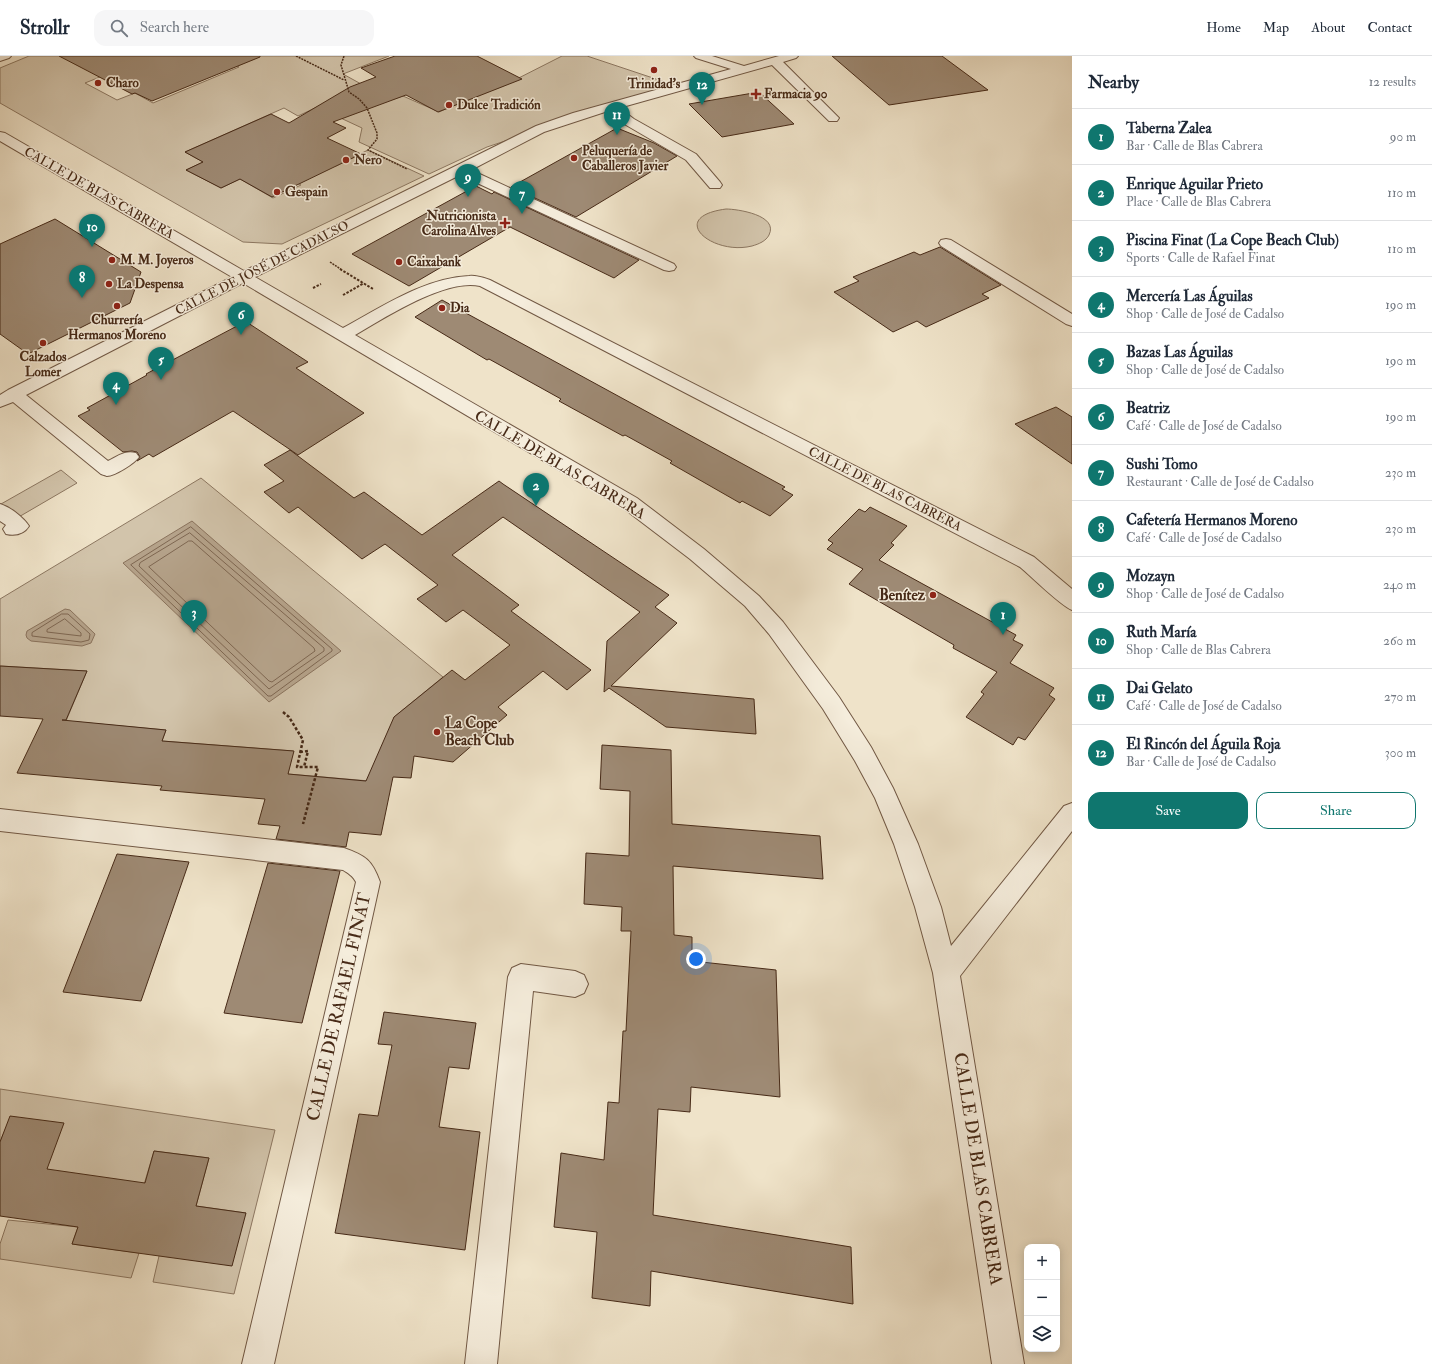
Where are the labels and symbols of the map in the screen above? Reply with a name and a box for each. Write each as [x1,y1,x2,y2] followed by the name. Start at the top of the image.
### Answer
[649,65,659,75] marker: Trinidad's
[689,72,715,105] pin: 12
[106,75,139,91] place label: Charo
[627,76,681,92] place label: Trinidad's
[93,78,103,88] marker: Charo
[764,86,828,102] place label: Farmacia 90
[751,89,761,99] marker: Farmacia 90
[457,97,541,113] place label: Dulce Tradición
[444,100,454,110] marker: Dulce Tradición
[604,102,630,135] pin: 11
[582,143,669,175] place label: Peluquería de Caballeros Javier
[21,144,177,243] street label: CALLE DE BLAS CABRERA
[353,152,383,168] place label: Nero
[569,153,579,163] marker: Peluquería de Caballeros Javier
[341,155,351,165] marker: Nero
[455,164,481,197] pin: 9
[509,181,535,214] pin: 7
[285,184,328,201] place label: Gespain
[272,187,282,197] marker: Gespain
[422,208,497,239] place label: Nutricionista Carolina Alves
[79,214,105,247] pin: 10
[172,216,351,319] street label: CALLE DE JOSÉ DE CADALSO
[499,217,511,229] marker: Nutricionista Carolina Alves
[119,252,194,269] place label: M. M. Joyeros
[407,254,462,270] place label: Caixabank
[107,255,117,265] marker: M. M. Joyeros
[394,257,404,267] marker: Caixabank
[69,265,95,298] pin: 8
[117,276,184,293] place label: La Despensa
[104,279,114,289] marker: La Despensa
[450,300,470,316] place label: Dia
[112,301,122,311] marker: Churrería Hermanos Moreno
[228,302,254,335] pin: 6
[437,303,447,313] marker: Dia
[68,312,167,343] place label: Churrería Hermanos Moreno
[38,338,48,348] marker: Calzados Lomer
[148,347,174,380] pin: 5
[20,349,67,380] place label: Calzados Lomer
[103,372,129,405] pin: 4
[471,406,649,524] street label: CALLE DE BLAS CABRERA
[806,443,965,535] street label: CALLE DE BLAS CABRERA
[523,473,549,506] pin: 2
[879,586,926,605] place label: Benítez
[928,590,938,600] marker: Benítez
[181,600,207,633] pin: 3
[990,602,1016,635] pin: 1
[445,714,515,750] place label: La Cope Beach Club
[432,727,442,737] marker: La Cope Beach Club
[302,890,377,1123] street label: CALLE DE RAFAEL FINAT
[686,949,706,969] your location
[948,1051,1008,1288] street label: CALLE DE BLAS CABRERA

